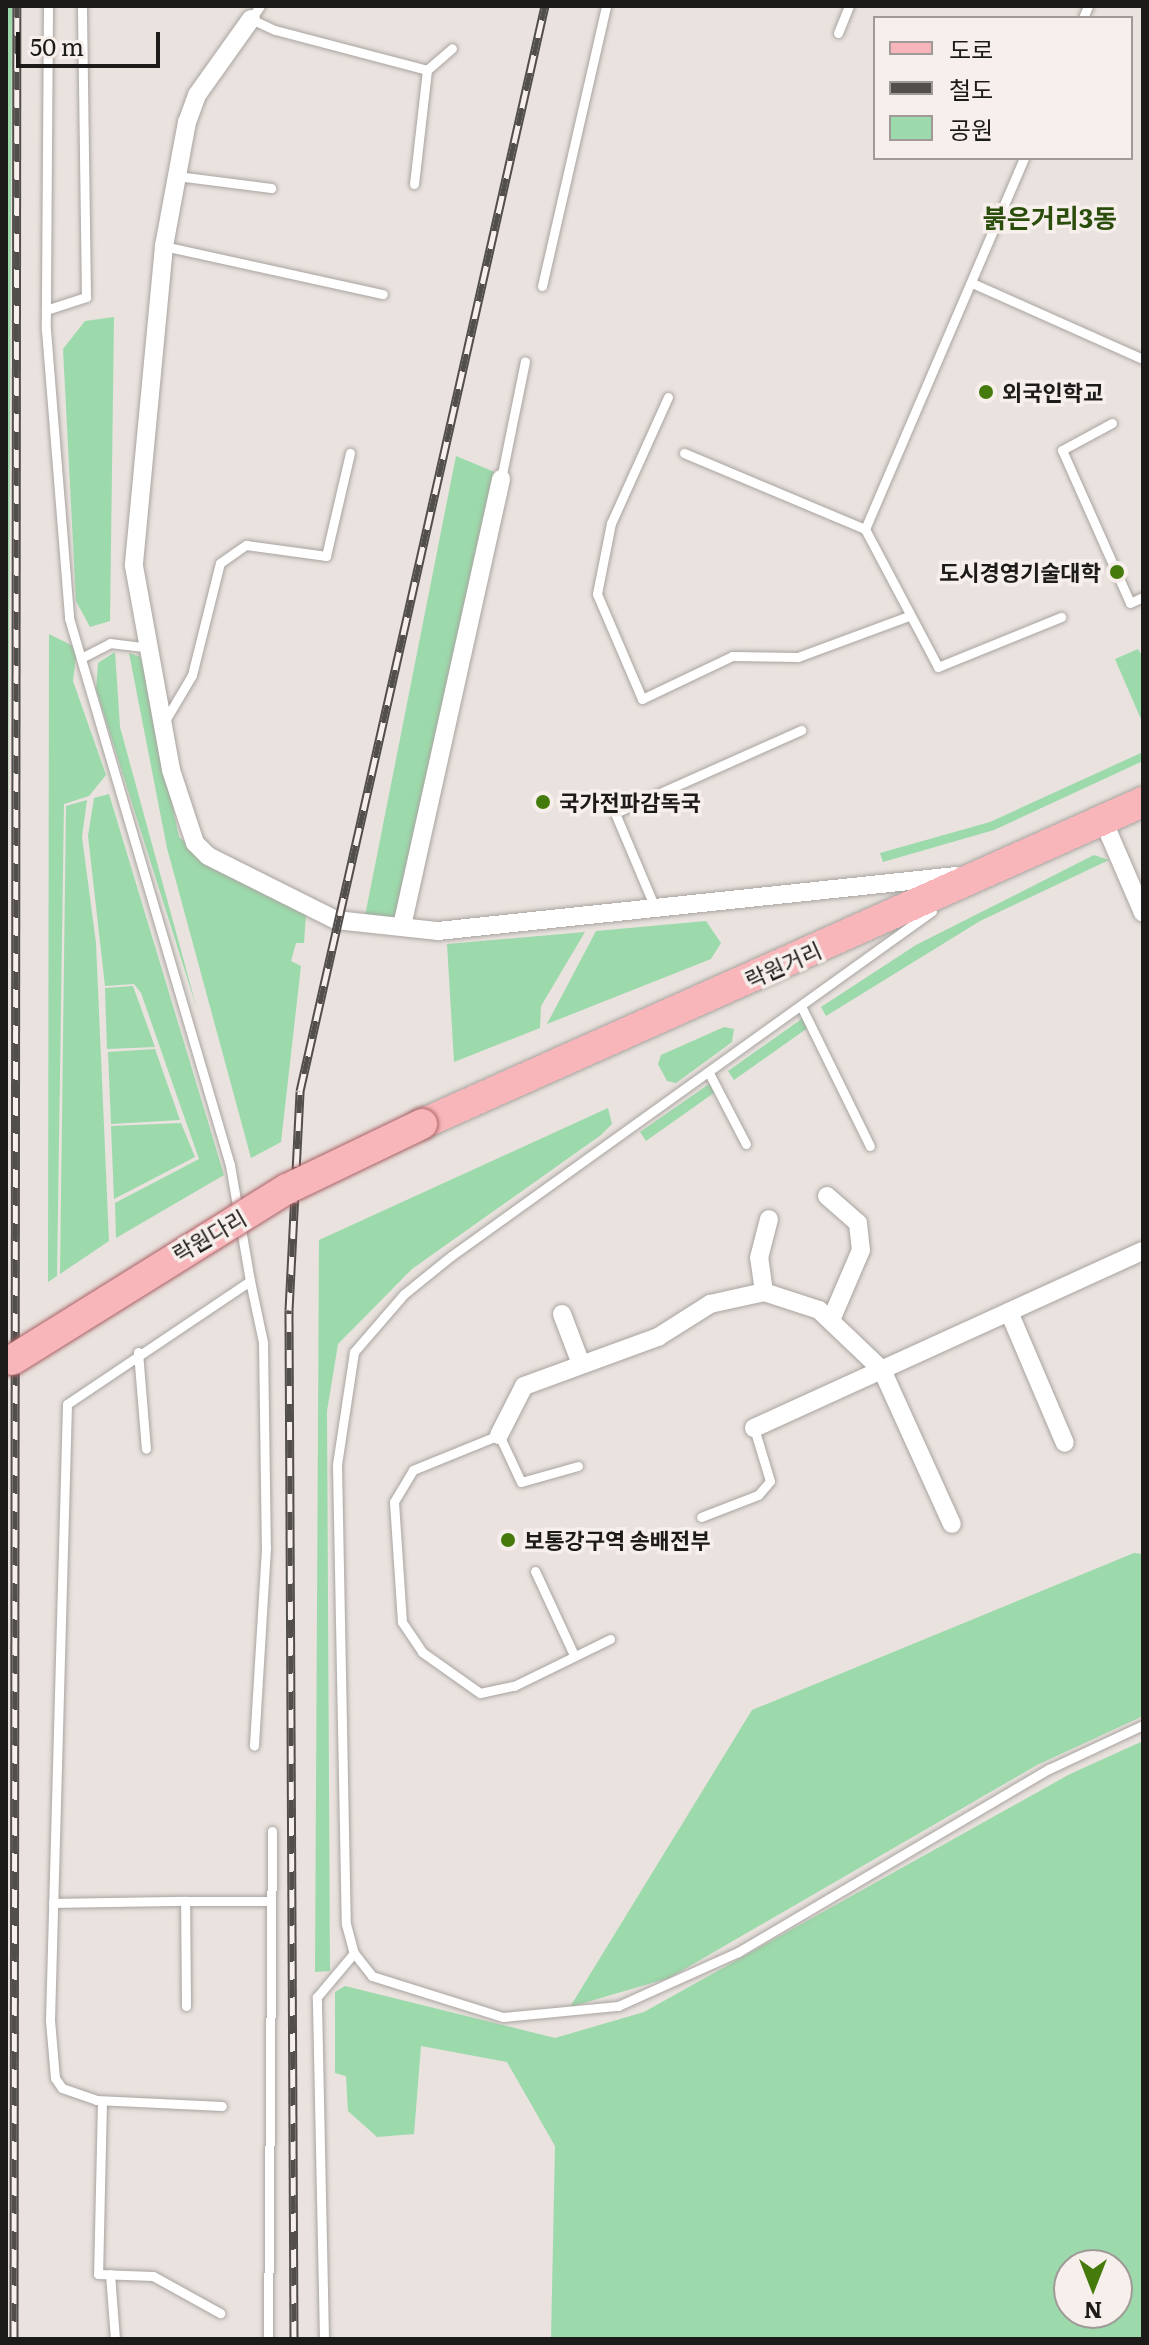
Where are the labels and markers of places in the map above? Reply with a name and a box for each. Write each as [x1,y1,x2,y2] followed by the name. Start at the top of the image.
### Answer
[1002,379,1103,405] place label: 외국인학교
[977,383,995,401] marker: 외국인학교
[939,559,1101,585] place label: 도시경영기술대학
[1108,563,1126,581] marker: 도시경영기술대학
[559,789,701,815] place label: 국가전파감독국
[534,793,552,811] marker: 국가전파감독국
[524,1527,711,1553] place label: 보통강구역 송배전부
[499,1531,517,1549] marker: 보통강구역 송배전부

